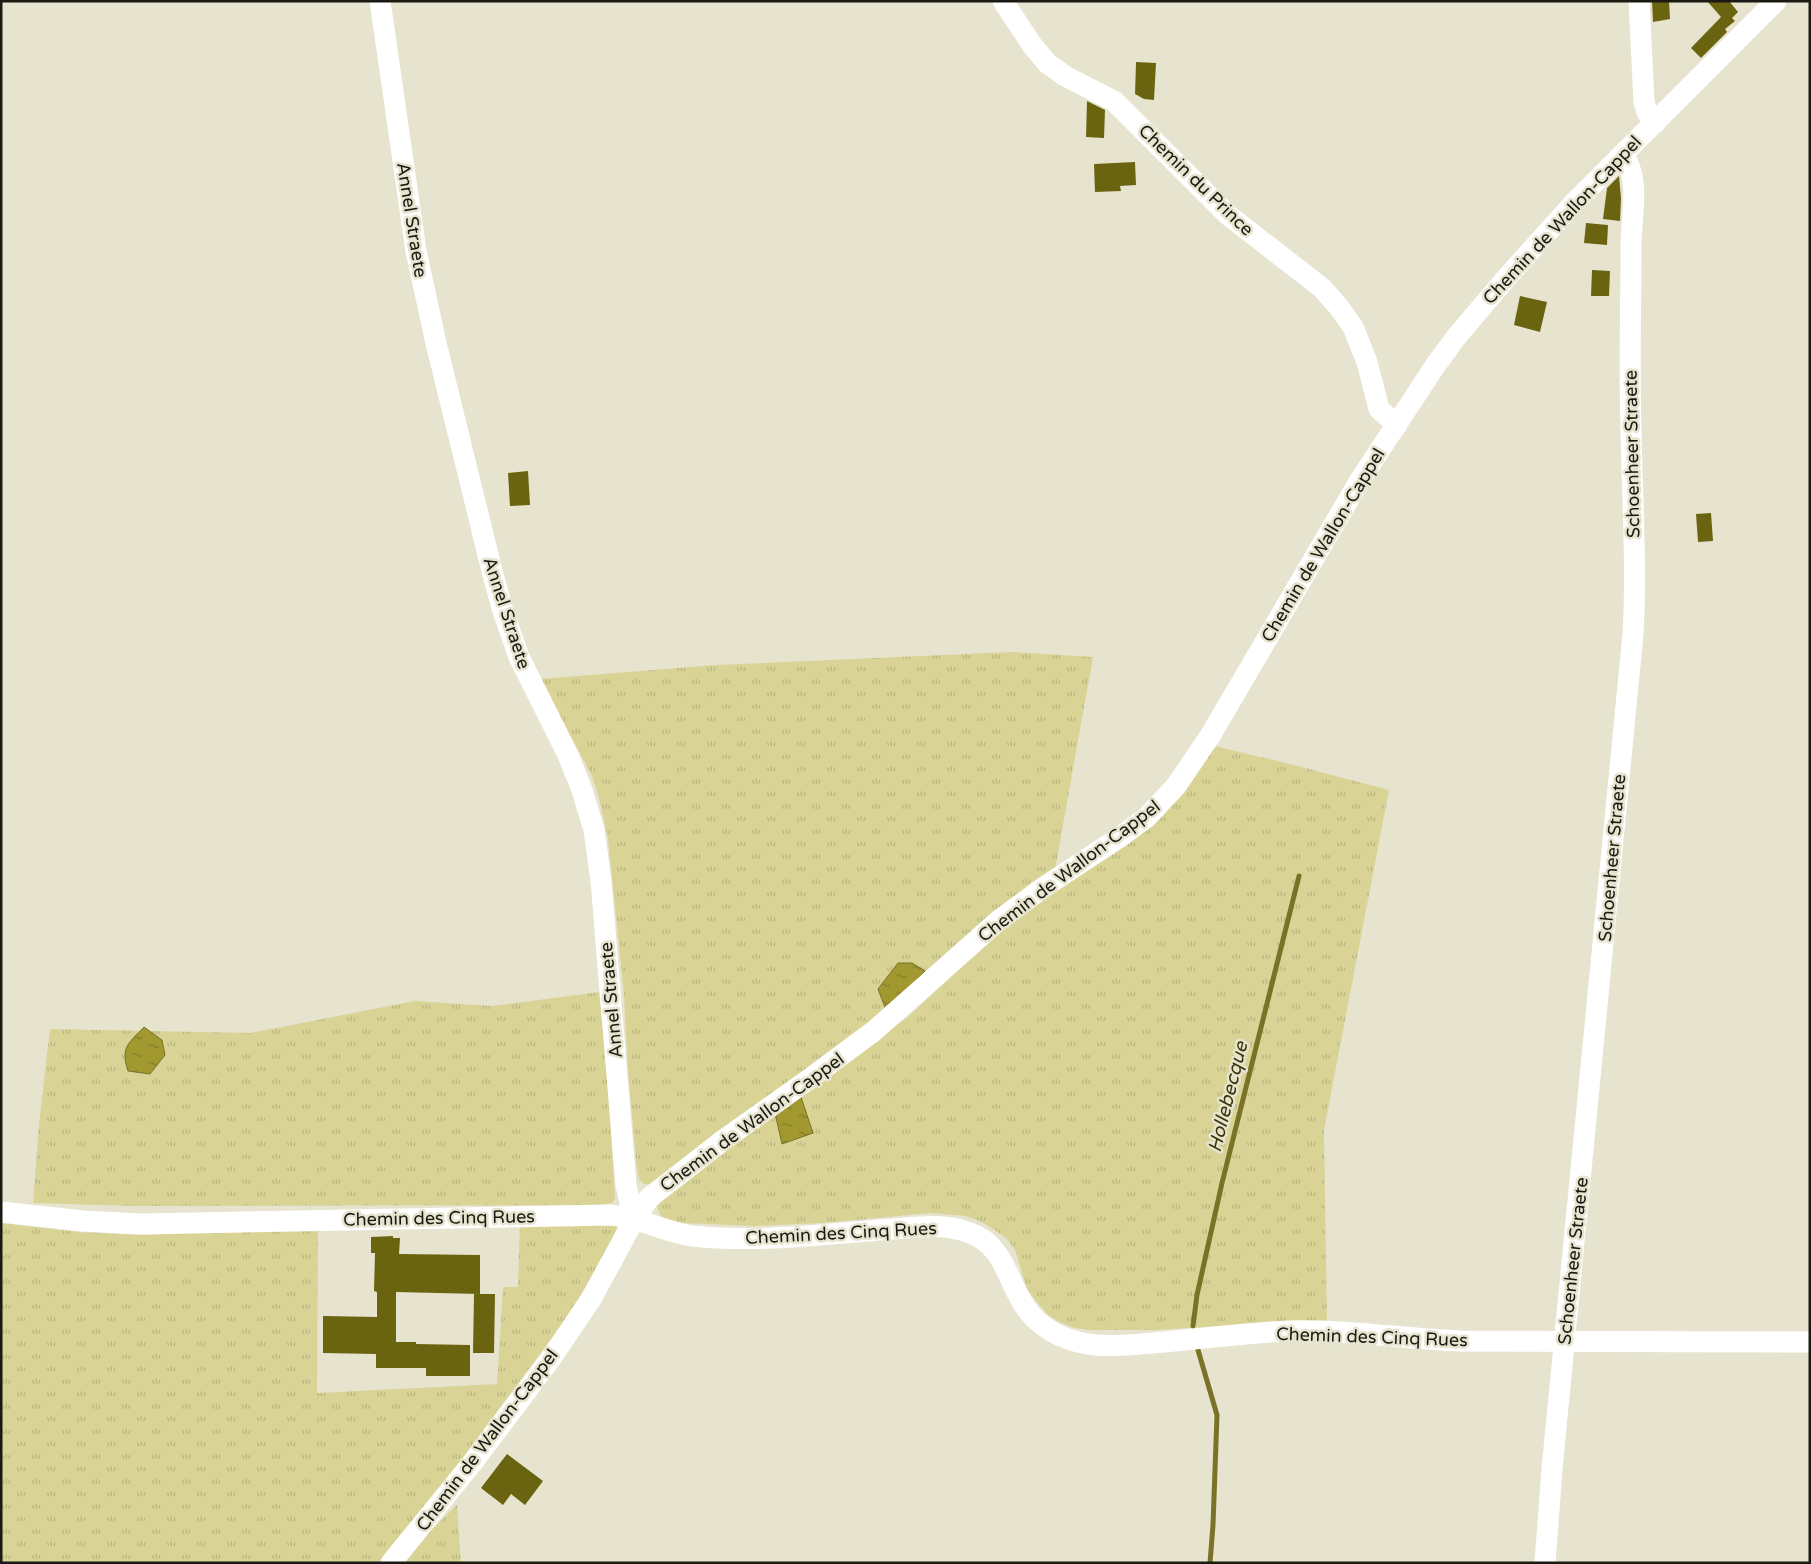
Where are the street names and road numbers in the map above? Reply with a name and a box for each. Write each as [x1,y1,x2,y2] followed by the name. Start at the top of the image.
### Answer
[1134,120,1258,240] street label: Chemin du Prince
[1478,131,1646,309] street label: Chemin de Wallon-Cappel
[392,161,432,279] street label: Annel Straete
[1620,370,1644,538] street label: Schoenheer Straete
[1256,444,1390,646] street label: Chemin de Wallon-Cappel
[479,554,535,672] street label: Annel Straete
[1594,773,1630,943] street label: Schoenheer Straete
[974,795,1164,947] street label: Chemin de Wallon-Cappel
[595,941,627,1059] street label: Annel Straete
[656,1048,848,1196] street label: Chemin de Wallon-Cappel
[1553,1176,1593,1346] street label: Schoenheer Straete
[343,1205,535,1231] street label: Chemin des Cinq Rues
[745,1217,937,1249] street label: Chemin des Cinq Rues
[1276,1323,1468,1351] street label: Chemin des Cinq Rues
[411,1345,563,1535] street label: Chemin de Wallon-Cappel

